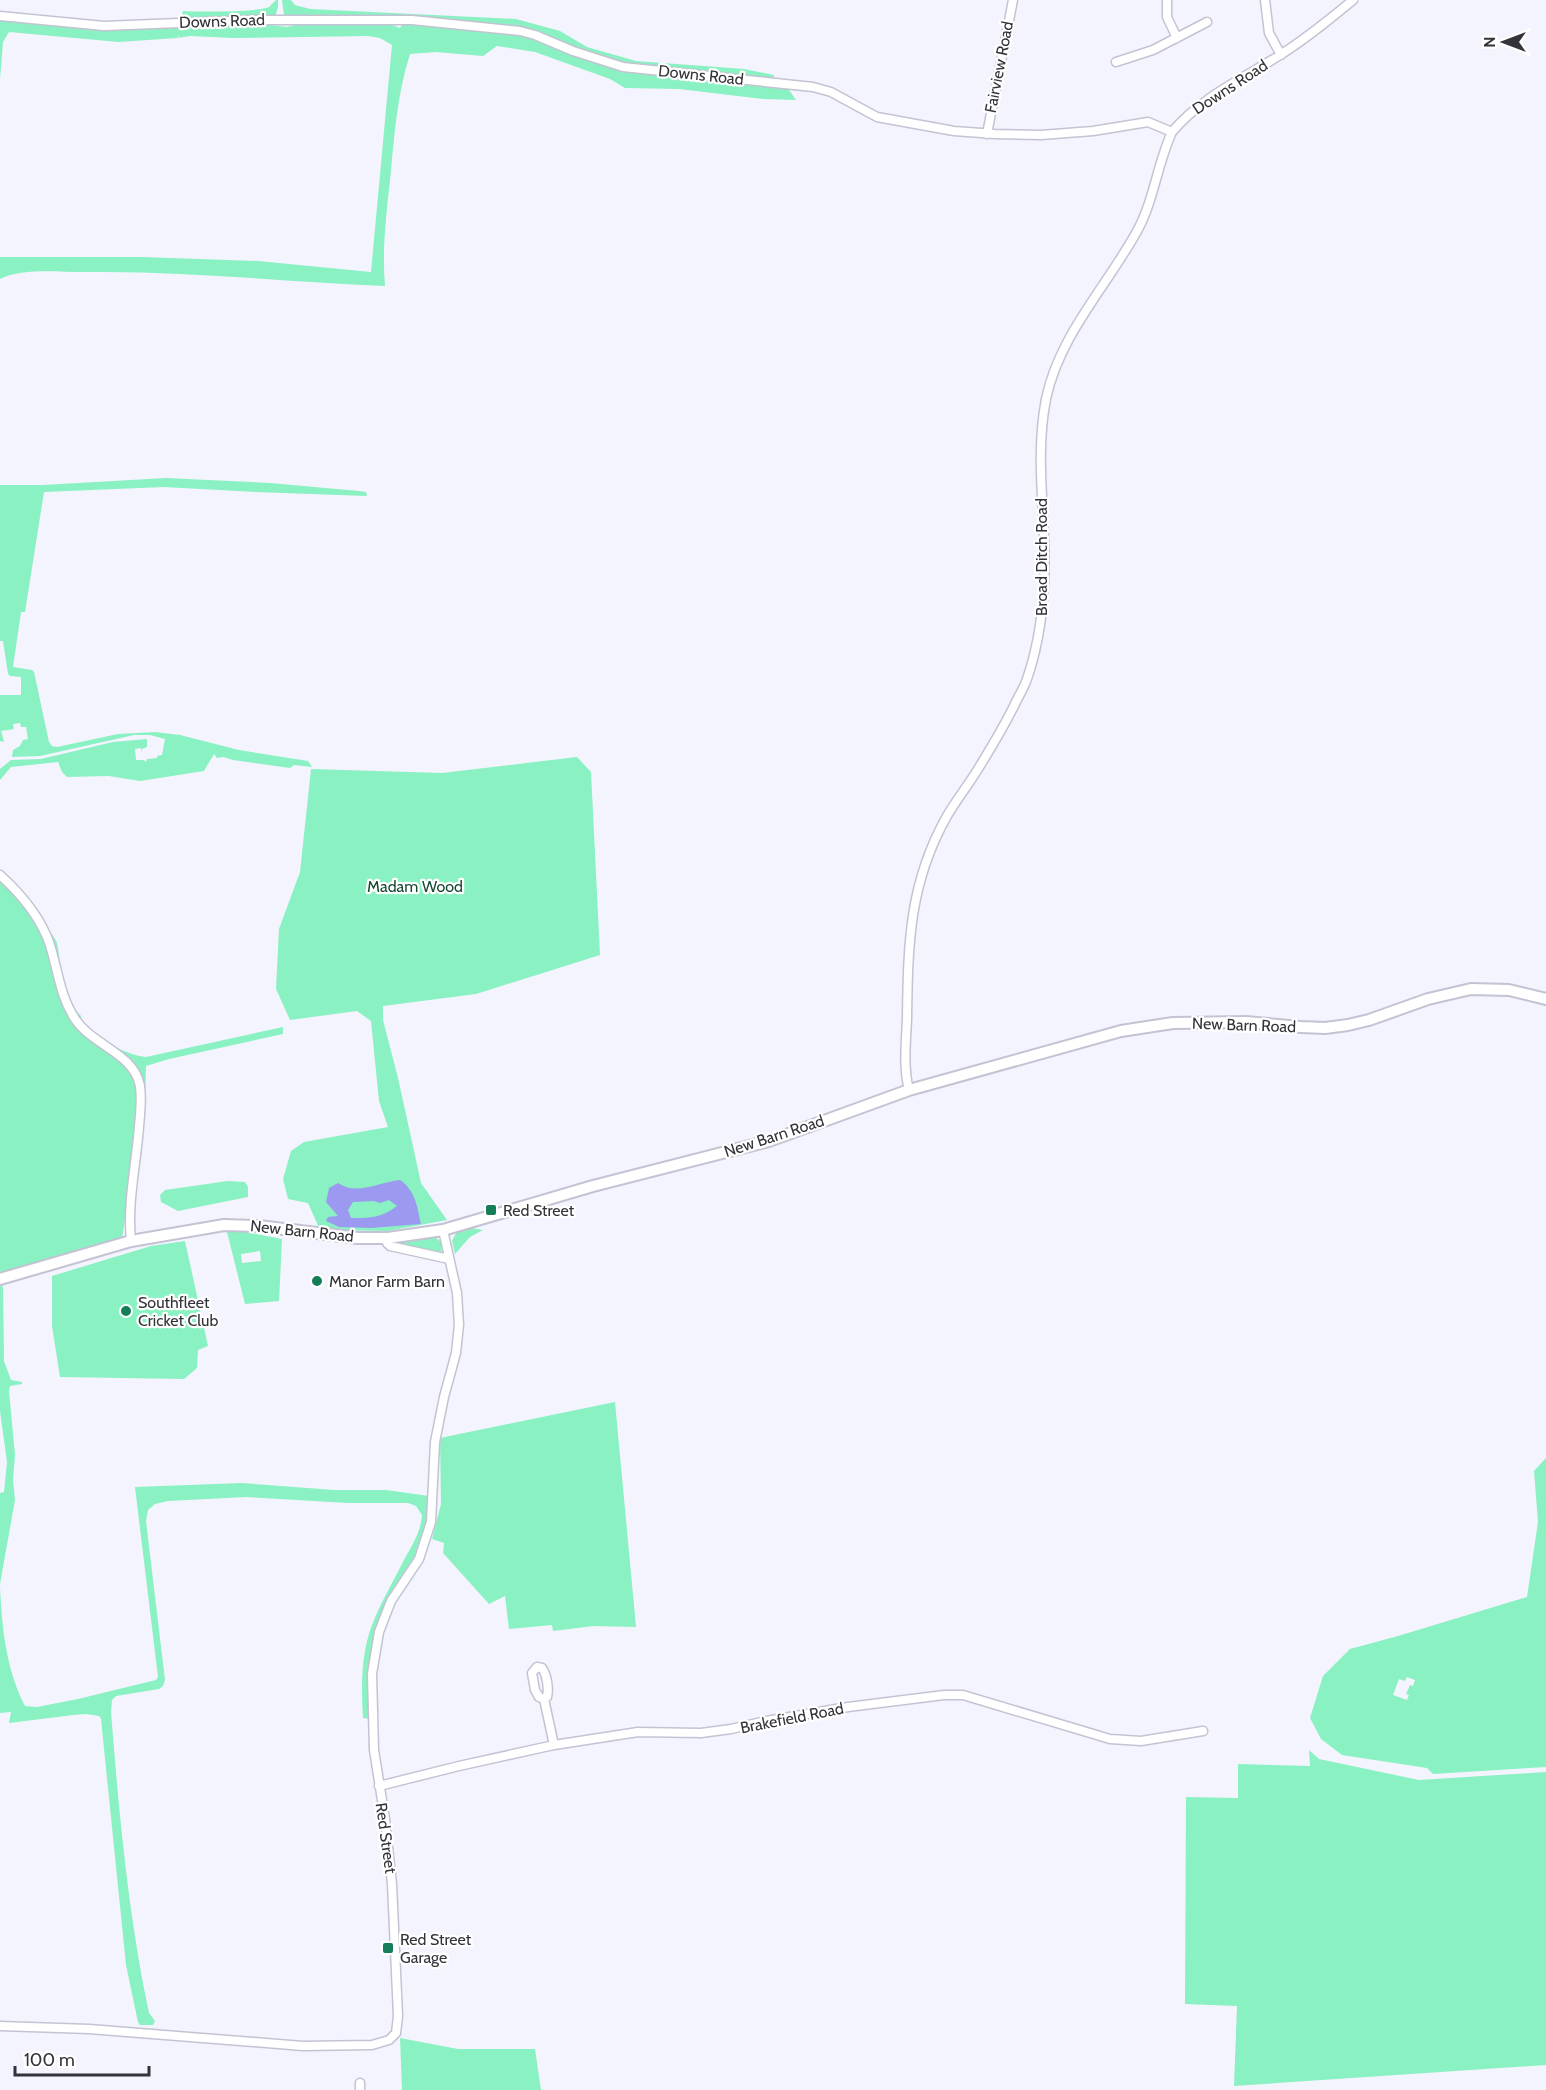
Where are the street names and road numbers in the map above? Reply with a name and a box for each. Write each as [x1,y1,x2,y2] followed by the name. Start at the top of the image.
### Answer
[179,10,265,32] street label: Downs Road
[981,20,1017,114] street label: Fairview Road
[1189,56,1271,118] street label: Downs Road
[657,61,745,89] street label: Downs Road
[1032,498,1051,616] street label: Broad Ditch Road
[1192,1014,1296,1036] street label: New Barn Road
[722,1111,826,1161] street label: New Barn Road
[249,1216,355,1246] street label: New Barn Road
[739,1699,845,1737] street label: Brakefield Road
[372,1801,400,1875] street label: Red Street

